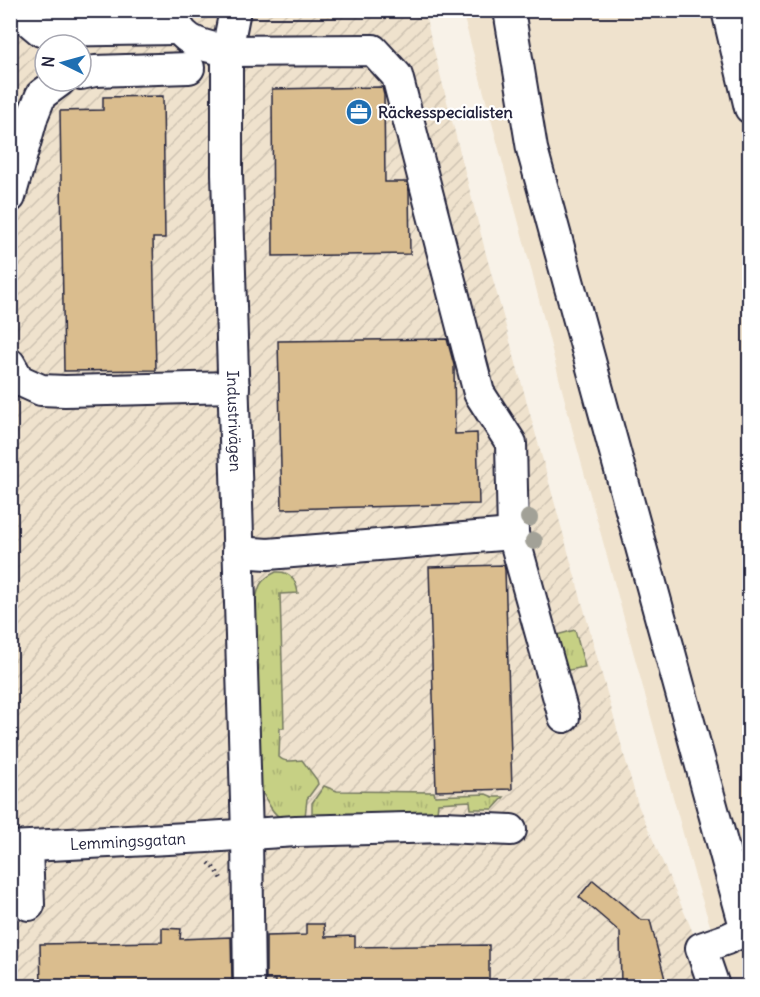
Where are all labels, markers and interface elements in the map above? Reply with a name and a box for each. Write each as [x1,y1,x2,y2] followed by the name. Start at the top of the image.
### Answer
[33,33,93,93] north arrow
[38,55,59,68] text: N
[344,97,374,127] office icon: Räckesspecialisten
[378,102,513,123] place label: Räckesspecialisten
[223,370,246,472] street label: Industrivägen
[69,828,186,854] street label: Lemmingsgatan

